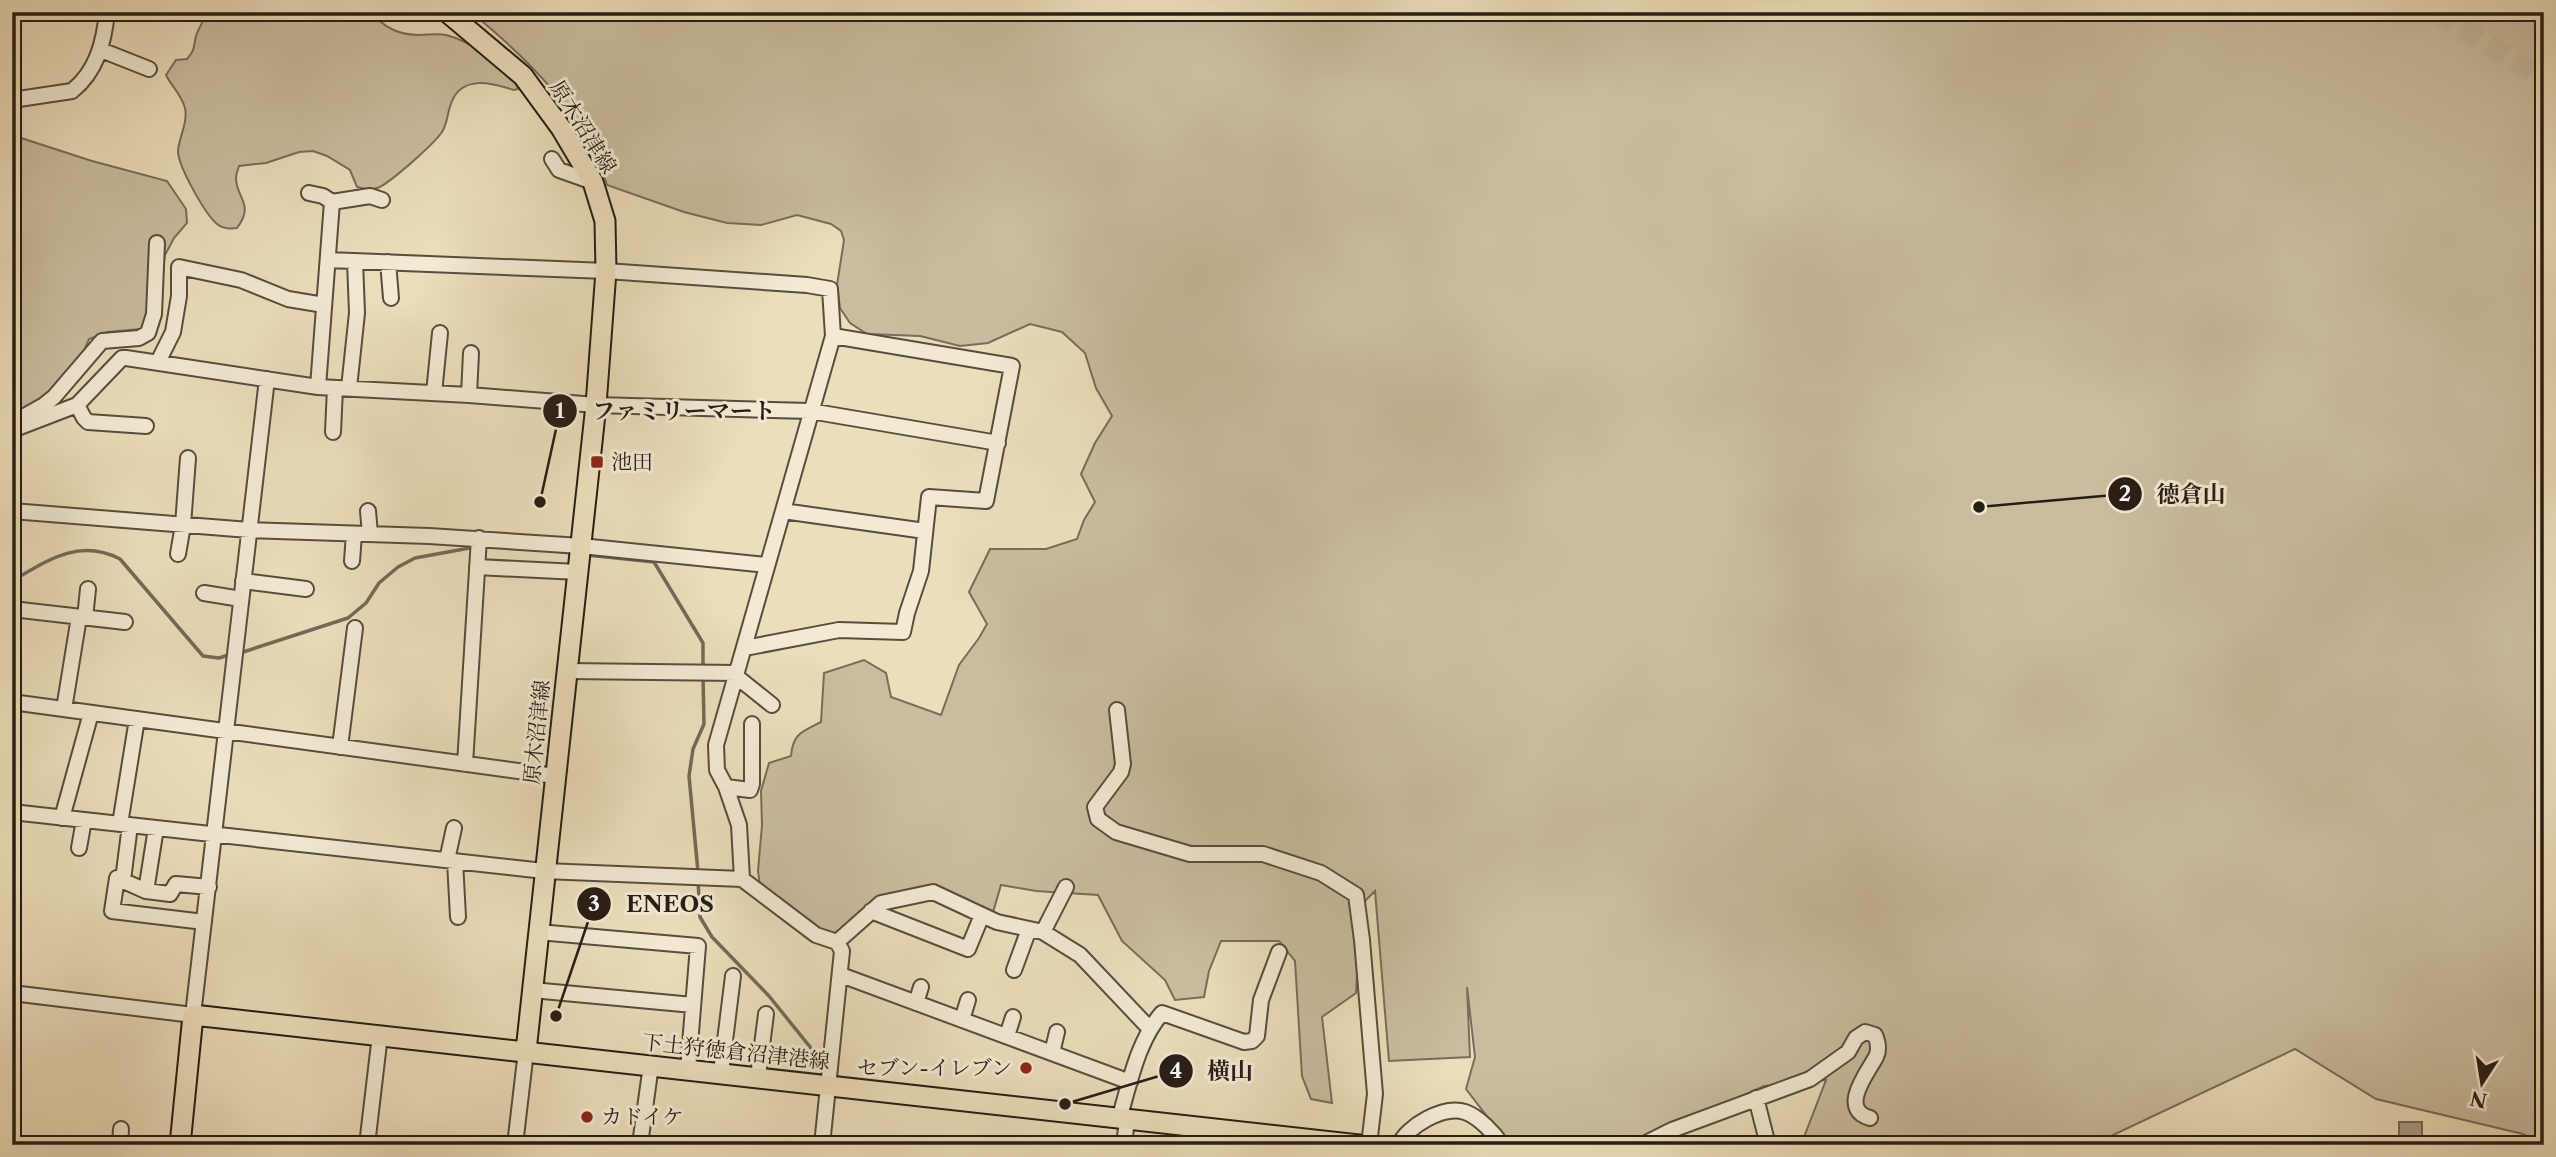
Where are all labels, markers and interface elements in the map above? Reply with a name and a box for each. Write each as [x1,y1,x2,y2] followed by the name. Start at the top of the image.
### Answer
[545,76,622,178] street label: 原木沼津線
[543,389,790,433] callout: ファミリーマート
[592,397,776,425] text: ファミリーマート
[555,398,565,423] text: 1
[611,449,653,474] place label: 池田
[589,454,605,470] marker: 池田
[2107,472,2239,516] callout: 徳倉山
[2157,480,2226,508] text: 徳倉山
[2119,481,2131,506] text: 2
[519,678,554,785] street label: 原木沼津線
[577,882,728,926] callout: ENEOS
[626,890,714,918] text: ENEOS
[588,891,600,916] text: 3
[641,1029,831,1074] street label: 下土狩徳倉沼津港線
[2448,1048,2518,1118] north arrow
[1158,1049,1267,1093] callout: 横山
[857,1055,1012,1080] place label: セブン-イレブン
[1207,1057,1253,1085] text: 横山
[1170,1058,1182,1083] text: 4
[1018,1060,1034,1076] marker: セブン-イレブン
[2468,1086,2489,1112] text: N
[601,1104,684,1129] place label: カドイケ
[579,1109,595,1125] marker: カドイケ

